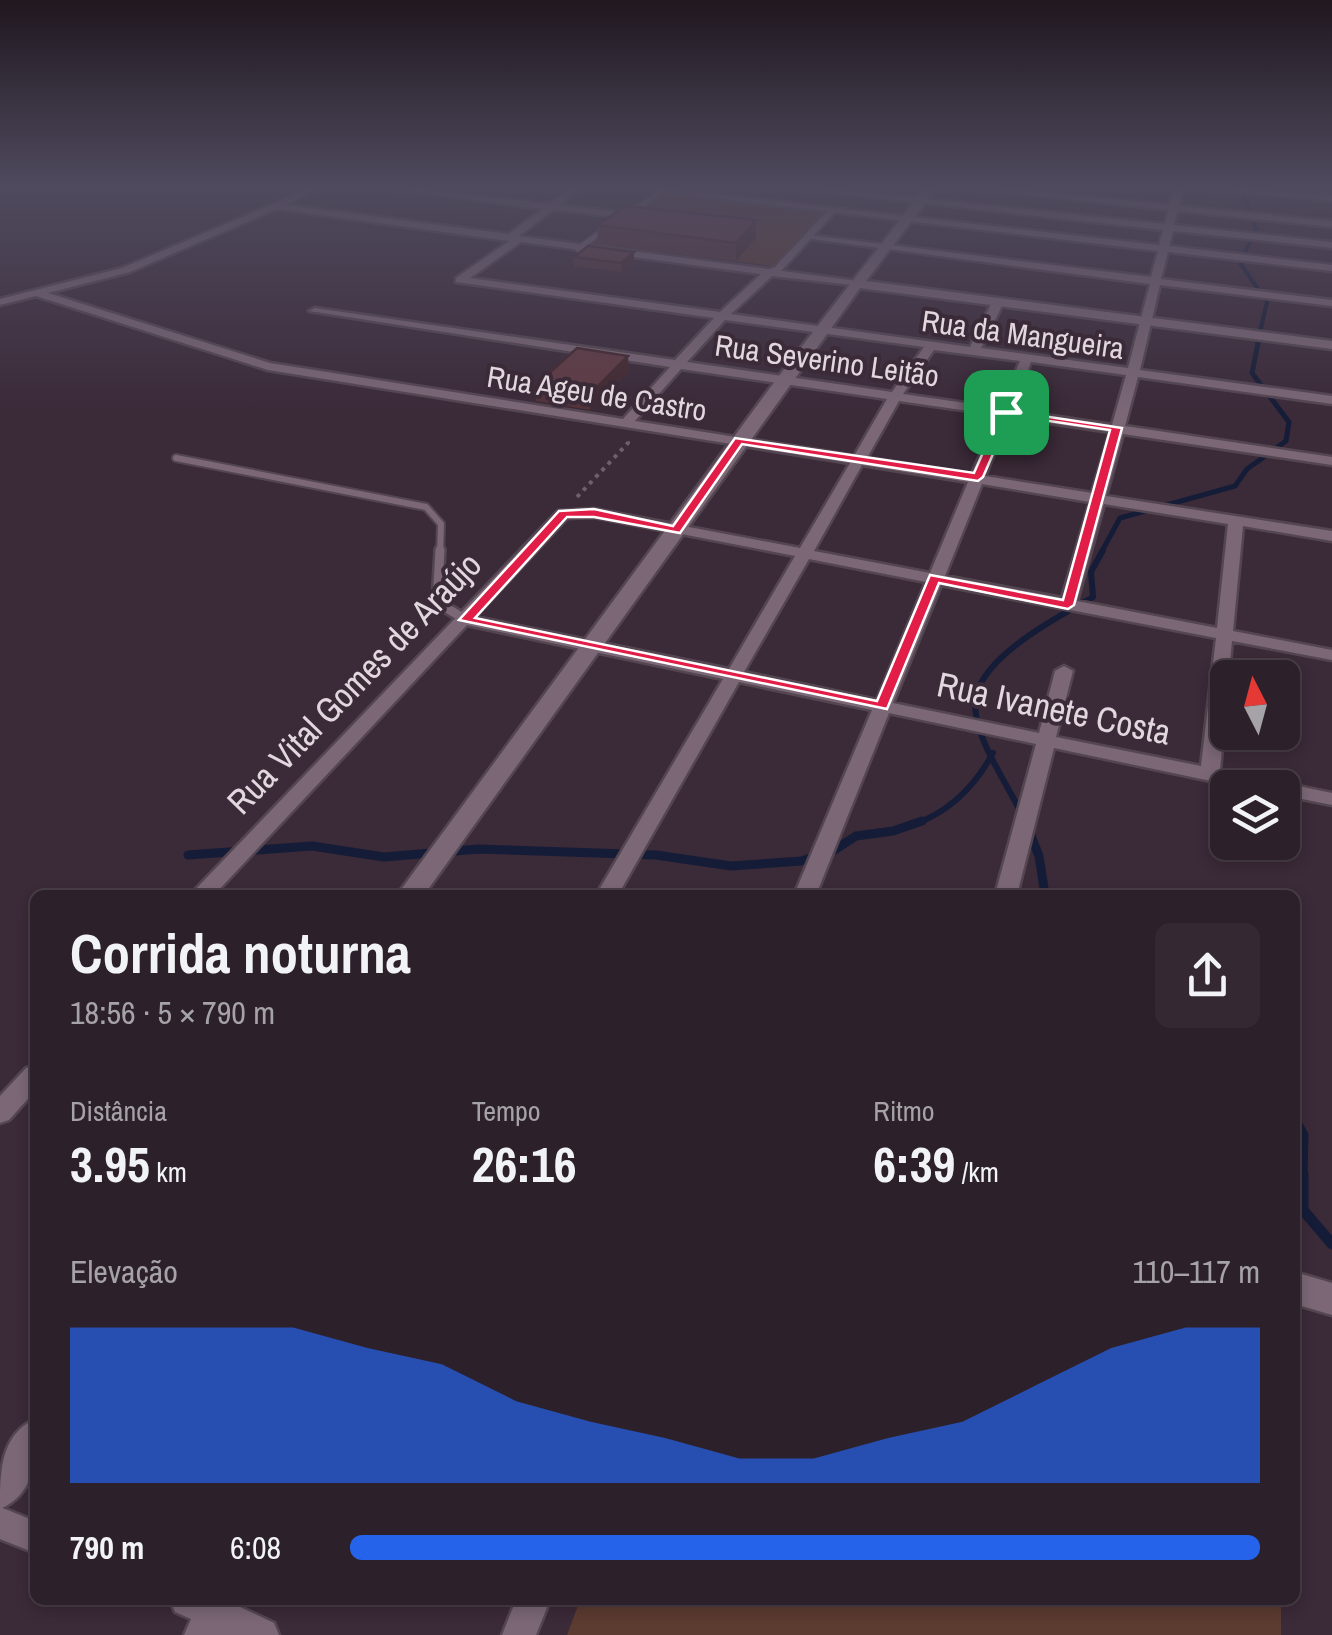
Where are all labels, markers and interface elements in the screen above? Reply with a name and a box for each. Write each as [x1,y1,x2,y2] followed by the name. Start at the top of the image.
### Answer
[919,300,1127,368] street label: Rua da Mangueira
[712,324,942,396] street label: Rua Severino Leitão
[484,356,710,430] street label: Rua Ageu de Castro
[964,370,1049,455] pin
[979,385,1034,440] icon: arrive
[216,542,492,824] street label: Rua Vital Gomes de Araújo
[933,660,1175,756] street label: Rua Ivanete Costa
[1210,660,1300,750] north arrow
[1210,660,1300,860] map controls
[1210,770,1300,860] button: layers
[70,916,411,990] text: Corrida noturna
[1155,923,1260,1028] button: share
[70,991,275,1034] text: 18:56 · 5 × 790 m
[70,1092,167,1130] text: Distância
[472,1092,541,1130] text: Tempo
[873,1092,935,1130] text: Ritmo
[70,1130,150,1198] text: 3.95
[472,1130,577,1198] text: 26:16
[873,1130,955,1198] text: 6:39
[150,1153,187,1191] text: km
[955,1153,999,1191] text: /km
[70,1250,178,1293] text: Elevação
[1133,1250,1260,1293] text: 110–117 m
[70,1526,144,1569] text: 790 m
[230,1526,281,1569] text: 6:08

